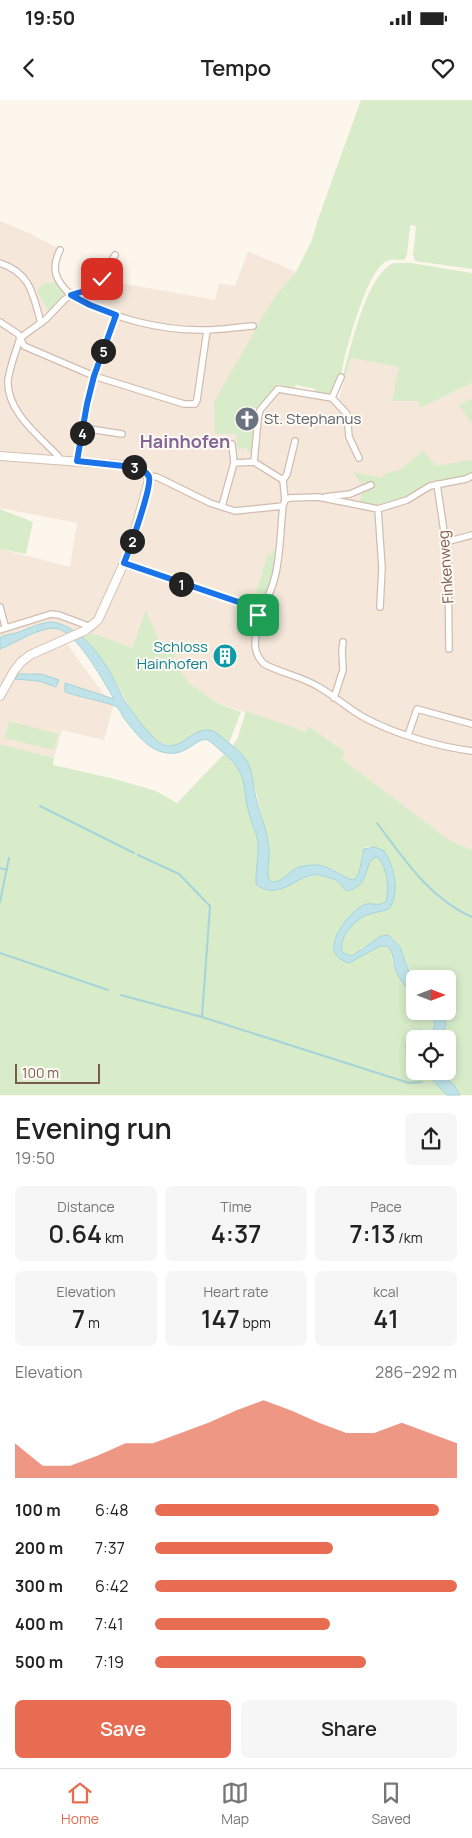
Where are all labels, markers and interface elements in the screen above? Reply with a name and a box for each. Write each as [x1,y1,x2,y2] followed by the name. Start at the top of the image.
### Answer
[25,5,75,31] text: 19:50
[201,53,271,83] text: Tempo
[15,54,43,82] icon: back
[429,54,457,82] icon: heart
[81,258,123,300] pin
[88,265,116,293] icon: check
[90,338,116,364] pin: 5
[99,342,108,361] text: 5
[234,406,260,432] church icon: St. Stephanus
[264,408,361,429] place label: St. Stephanus
[70,420,94,446] pin: 4
[78,424,87,443] text: 4
[140,429,230,453] district label: Hainhofen
[122,454,146,480] pin: 3
[130,458,139,477] text: 3
[120,528,144,554] pin: 2
[432,530,459,604] street label: Finkenweg
[128,532,137,551] text: 2
[168,572,194,596] pin: 1
[178,575,185,594] text: 1
[237,594,279,636] pin
[244,601,272,629] icon: arrive
[137,636,208,674] place label: Schloss Hainhofen
[212,643,238,669] building icon: Schloss Hainhofen
[406,970,456,1020] north arrow
[406,970,456,1080] map controls
[406,1030,456,1080] button: locate
[15,1061,100,1084] scale bar
[22,1063,59,1082] text: 100 m
[15,1109,172,1147] text: Evening run
[405,1113,457,1165] button: share
[15,1147,55,1169] text: 19:50
[57,1197,115,1216] text: Distance
[220,1197,252,1216] text: Time
[370,1197,402,1216] text: Pace
[48,1216,102,1251] text: 0.64
[211,1216,261,1251] text: 4:37
[349,1216,396,1251] text: 7:13
[102,1228,124,1247] text: km
[396,1228,423,1247] text: /km
[56,1282,116,1301] text: Elevation
[204,1282,268,1301] text: Heart rate
[373,1282,399,1301] text: kcal
[72,1301,85,1336] text: 7
[201,1301,240,1336] text: 147
[373,1301,399,1336] text: 41
[85,1313,100,1332] text: m
[240,1313,271,1332] text: bpm
[15,1361,83,1383] text: Elevation
[375,1361,457,1383] text: 286–292 m
[15,1499,61,1521] text: 100 m
[95,1499,128,1521] text: 6:48
[15,1537,63,1559] text: 200 m
[95,1537,125,1559] text: 7:37
[15,1575,63,1597] text: 300 m
[95,1575,128,1597] text: 6:42
[15,1613,63,1635] text: 400 m
[95,1613,124,1635] text: 7:41
[15,1651,63,1673] text: 500 m
[95,1651,124,1673] text: 7:19
[15,1700,231,1758] button: Save
[241,1700,457,1758] button: Share
[61,1779,99,1828] tab: Home
[221,1779,249,1828] tab: Map
[371,1779,411,1828] tab: Saved

